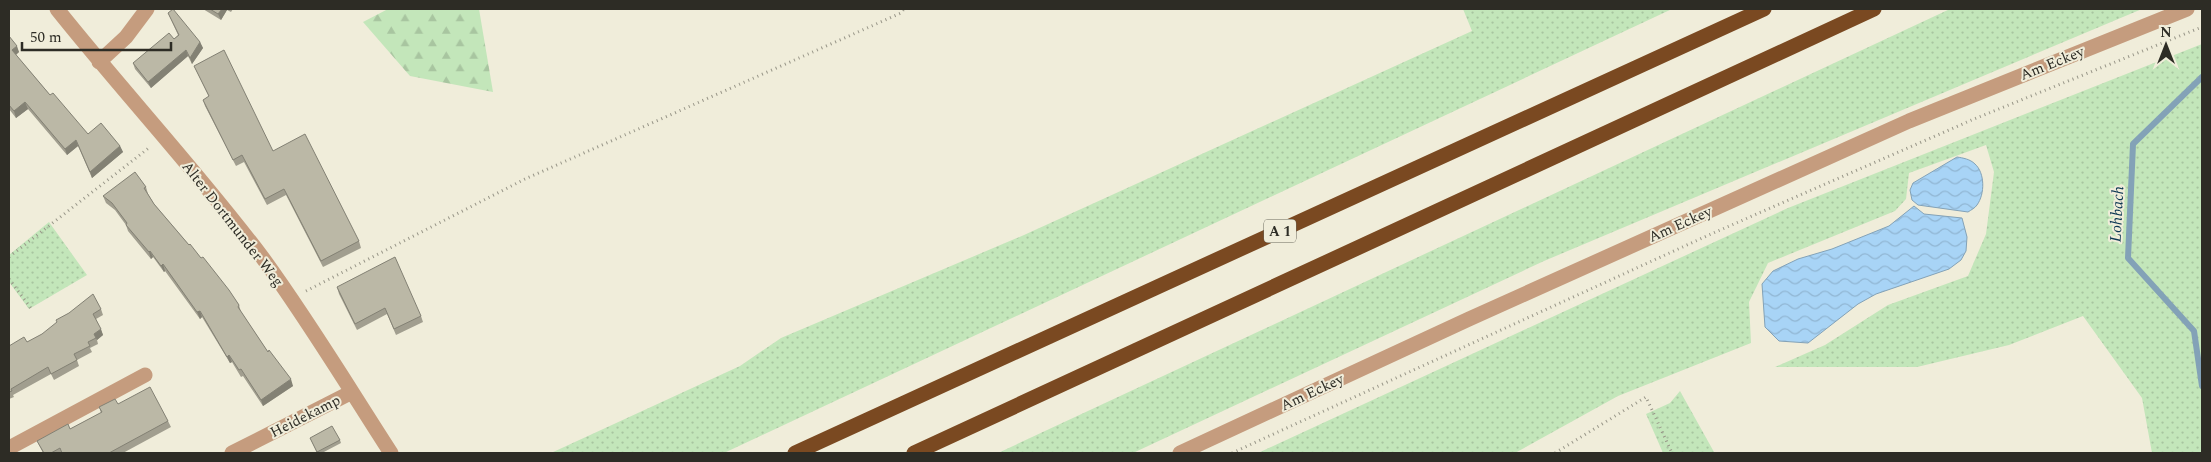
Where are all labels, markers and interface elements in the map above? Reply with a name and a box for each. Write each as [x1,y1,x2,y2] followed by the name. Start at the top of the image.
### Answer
[22,20,171,52] scale bar
[2141,20,2191,70] north arrow
[2160,22,2172,43] text: N
[30,26,62,49] text: 50 m
[2017,40,2088,87] street label: Am Eckey
[176,156,289,292] street label: Alter Dortmunder Weg
[2104,185,2130,243] water label: Lohbach
[1645,200,1716,249] street label: Am Eckey
[1264,220,1296,242] road number: A 1
[1277,367,1348,417] street label: Am Eckey
[266,389,345,444] street label: Heidekamp

